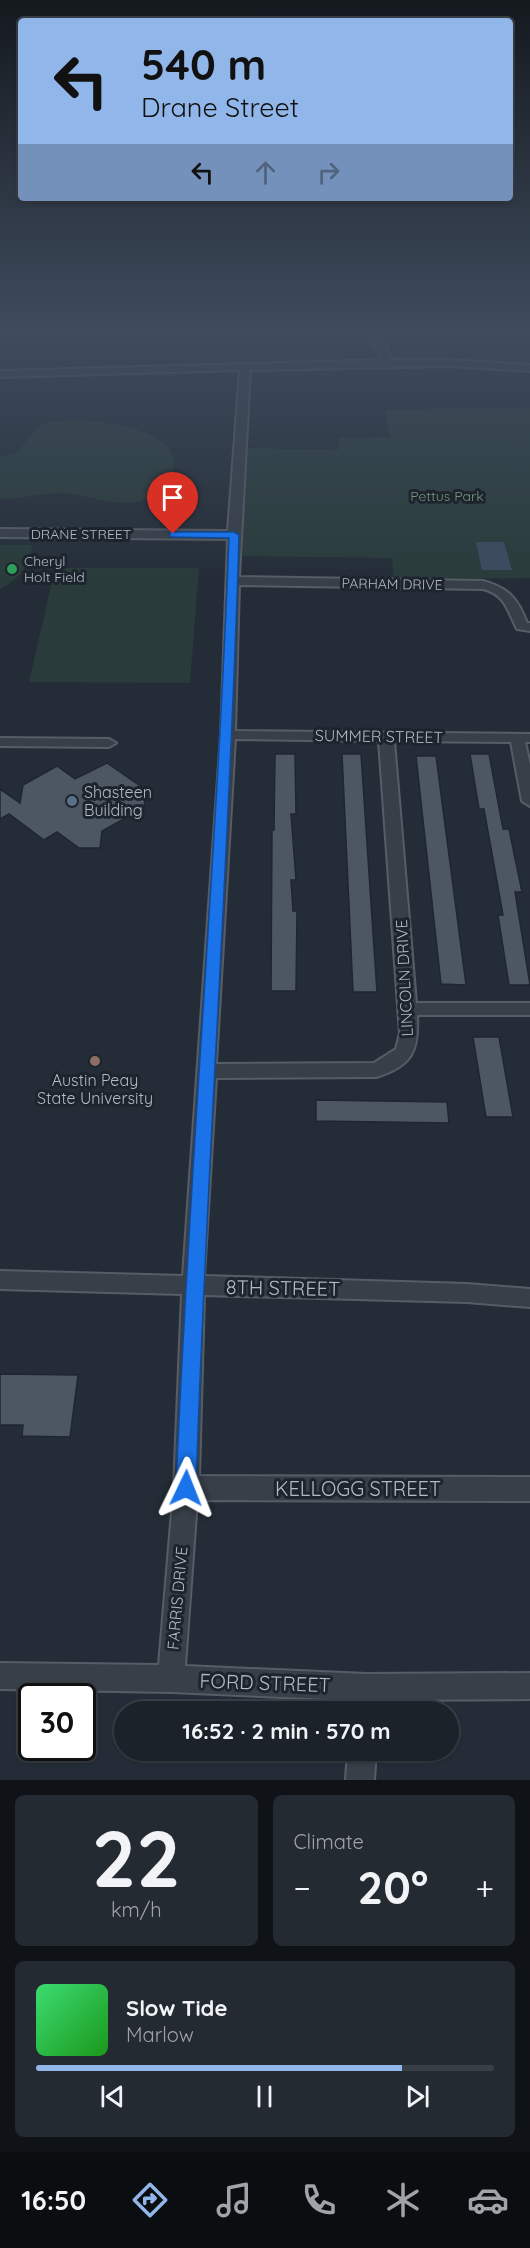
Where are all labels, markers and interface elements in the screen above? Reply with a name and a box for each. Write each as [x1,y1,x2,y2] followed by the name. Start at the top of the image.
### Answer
[141,38,266,91] text: 540 m
[42,42,120,120] icon: left
[141,90,299,124] text: Drane Street
[186,156,219,189] icon: left
[249,156,282,189] icon: ahead
[312,156,345,189] icon: right
[147,472,198,534] pin
[156,481,189,514] icon: arrive
[410,487,484,505] park label: Pettus Park
[31,525,131,543] street label: DRANE STREET
[24,552,85,586] place label: Cheryl Holt Field
[5,562,19,576] marker: Cheryl Holt Field
[341,574,443,594] street label: PARHAM DRIVE
[315,725,444,747] street label: SUMMER STREET
[84,782,152,820] place label: Shasteen Building
[65,794,79,808] marker: Shasteen Building
[391,919,417,1037] street label: LINCOLN DRIVE
[88,1054,102,1068] marker: Austin Peay State University
[37,1070,153,1108] place label: Austin Peay State University
[226,1274,340,1301] street label: 8TH STREET
[154,1456,218,1520] position arrow
[275,1476,441,1501] street label: KELLOGG STREET
[163,1545,191,1651] street label: FARRIS DRIVE
[199,1668,331,1697] street label: FORD STREET
[18,1683,96,1761] speed limit sign: 30
[182,1717,391,1745] text: 16:52 · 2 min · 570 m
[92,1809,181,1907] text: 22
[294,1829,364,1854] text: Climate
[358,1859,428,1915] text: 20°
[294,1867,311,1908] text: −
[475,1867,494,1908] text: +
[111,1897,162,1922] text: km/h
[126,1994,227,2022] text: Slow Tide
[126,2022,194,2047] text: Marlow
[96,2080,129,2113] icon: previous
[248,2080,281,2113] icon: pause
[401,2080,434,2113] icon: next
[129,2179,171,2221] icon: directions
[213,2179,255,2221] icon: music
[298,2179,340,2221] icon: phone
[382,2179,424,2221] icon: climate
[467,2179,509,2221] icon: car
[21,2183,86,2217] text: 16:50

